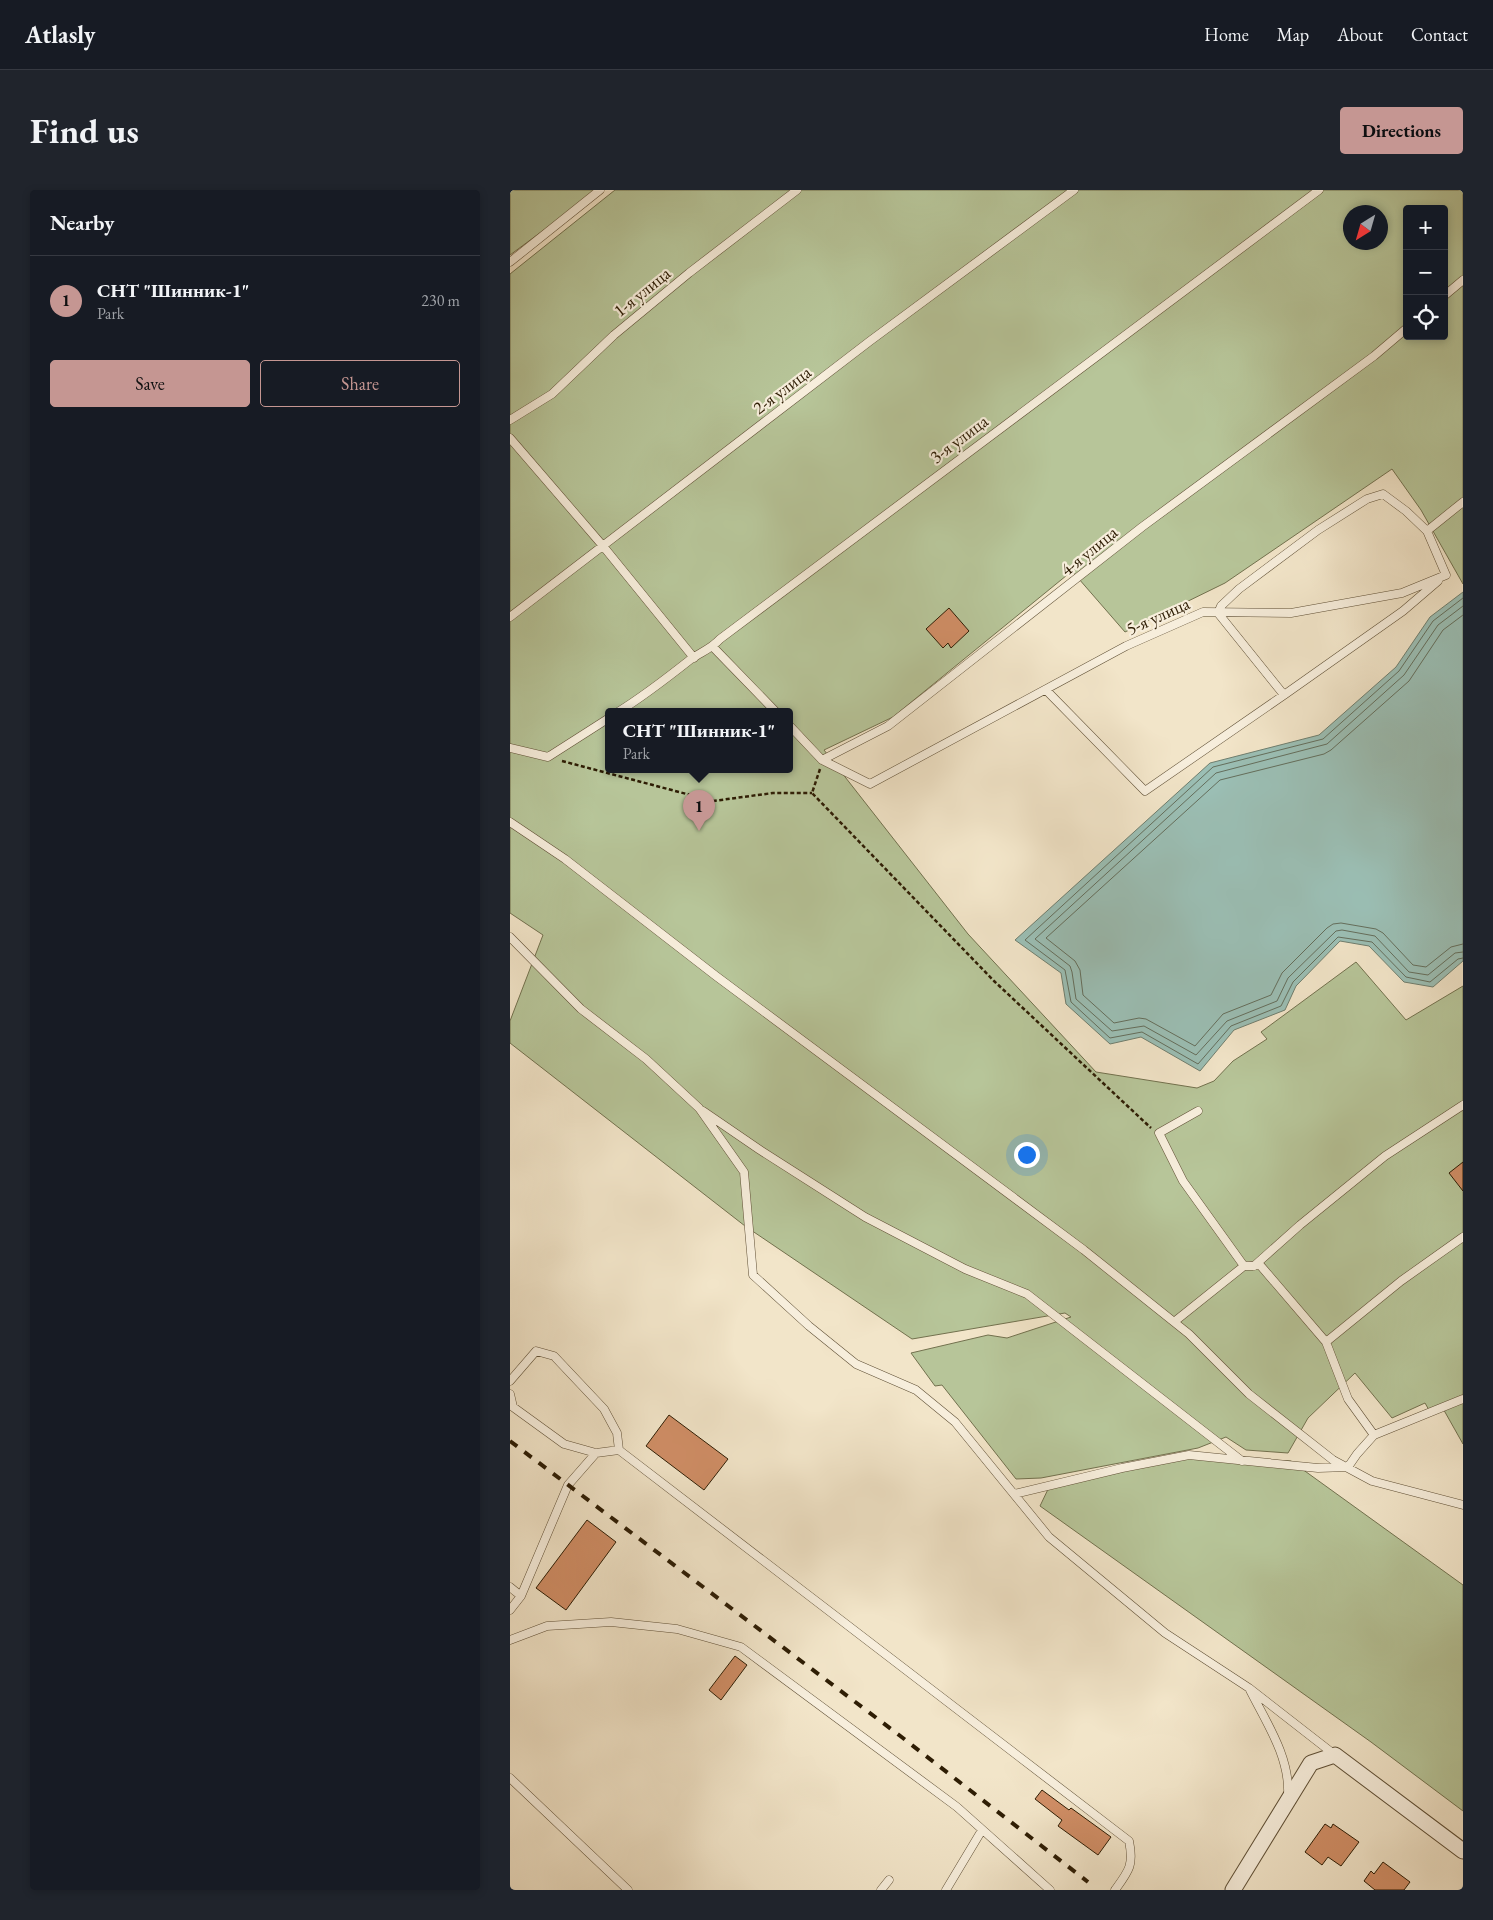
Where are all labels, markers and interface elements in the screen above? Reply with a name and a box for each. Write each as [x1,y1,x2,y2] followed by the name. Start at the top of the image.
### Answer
[25,19,95,50] text: Atlasly
[1204,23,1249,46] text: Home
[1277,23,1309,46] text: Map
[1337,23,1383,46] text: About
[1411,23,1468,46] text: Contact
[1340,107,1463,154] button: Directions
[30,108,139,153] text: Find us
[1343,205,1388,250] north arrow
[1403,205,1448,340] map controls
[1403,205,1448,250] button: +
[50,209,114,236] text: Nearby
[1403,250,1448,295] button: −
[608,261,676,322] street label: 1-я улица
[97,278,249,303] text: СНТ "Шинник-1"
[62,290,70,311] text: 1
[421,290,460,311] text: 230 m
[1403,295,1448,340] button: locate
[97,303,124,324] text: Park
[50,360,250,407] button: Save
[260,360,460,407] button: Share
[748,360,816,419] street label: 2-я улица
[925,409,993,468] street label: 3-я улица
[1055,520,1123,581] street label: 4-я улица
[1122,591,1194,640] street label: 5-я улица
[605,708,793,773] popup
[623,718,775,743] text: СНТ "Шинник-1"
[623,743,650,764] text: Park
[683,790,715,831] pin: 1
[1014,1142,1040,1168] your location

